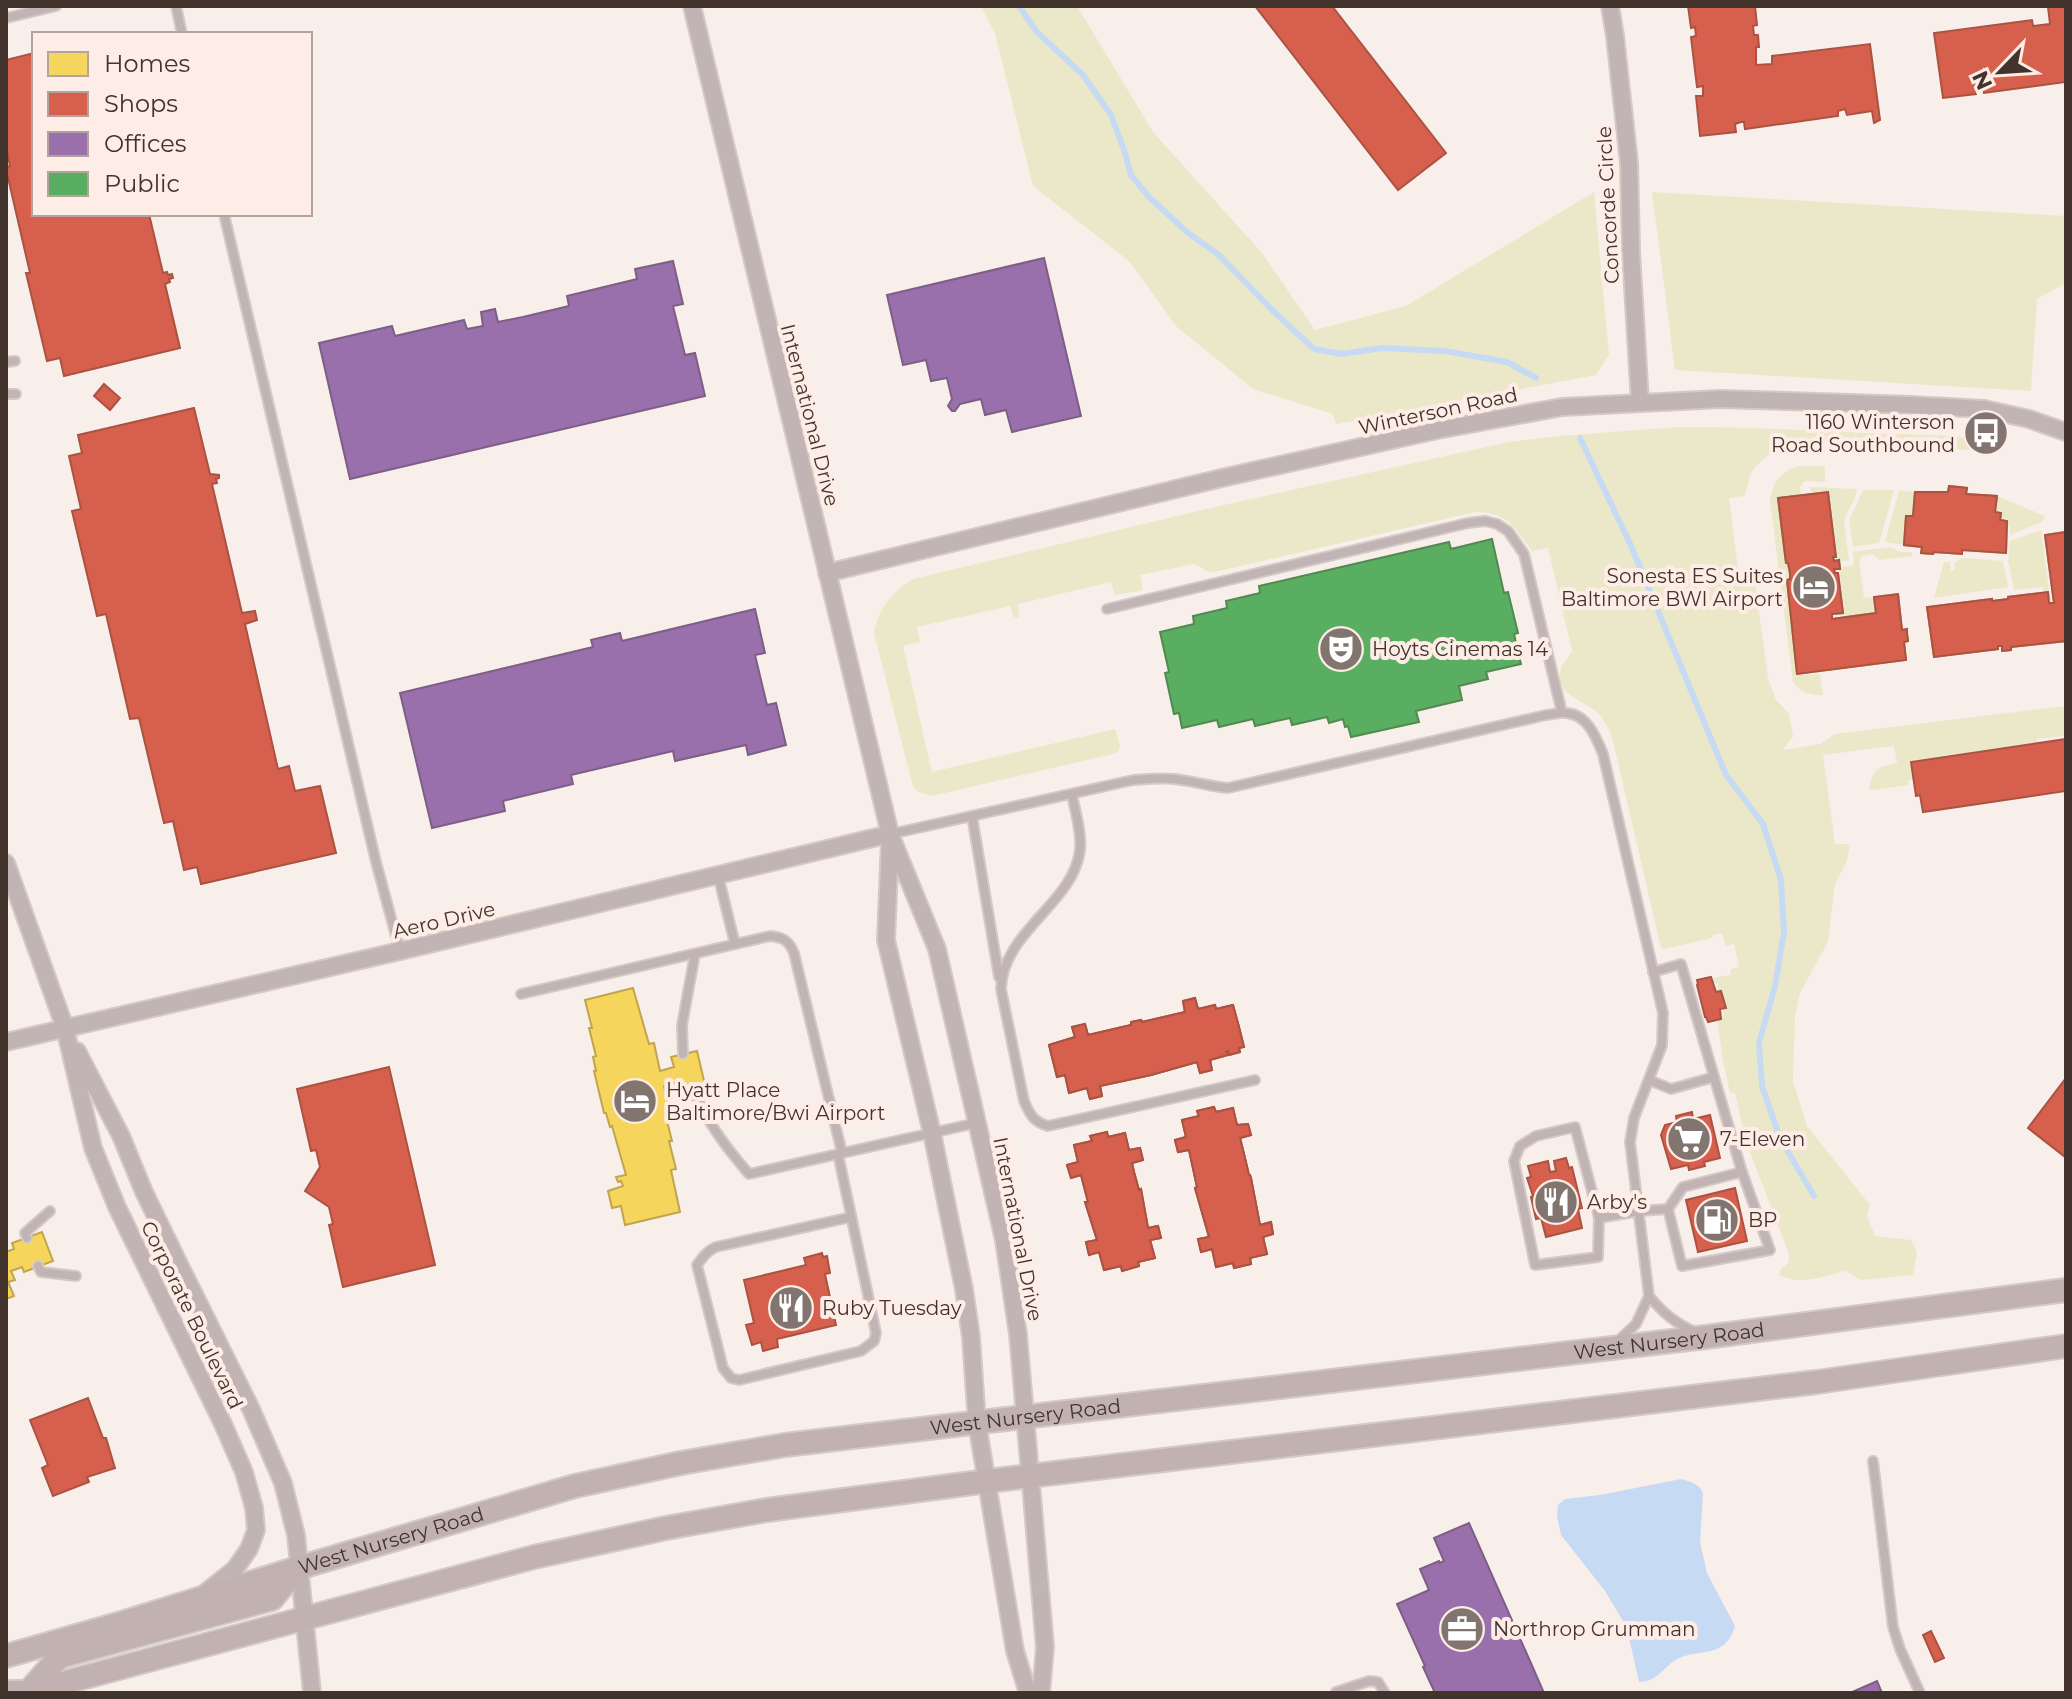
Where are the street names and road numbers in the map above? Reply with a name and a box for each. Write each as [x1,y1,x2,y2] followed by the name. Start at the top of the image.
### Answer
[1592,126,1624,284] street label: Concorde Circle
[776,321,844,509] street label: International Drive
[1356,382,1520,440] street label: Winterson Road
[391,897,497,943] street label: Aero Drive
[988,1135,1048,1323] street label: International Drive
[136,1217,248,1413] street label: Corporate Boulevard
[1572,1317,1766,1364] street label: West Nursery Road
[929,1394,1122,1440] street label: West Nursery Road
[295,1502,487,1579] street label: West Nursery Road

